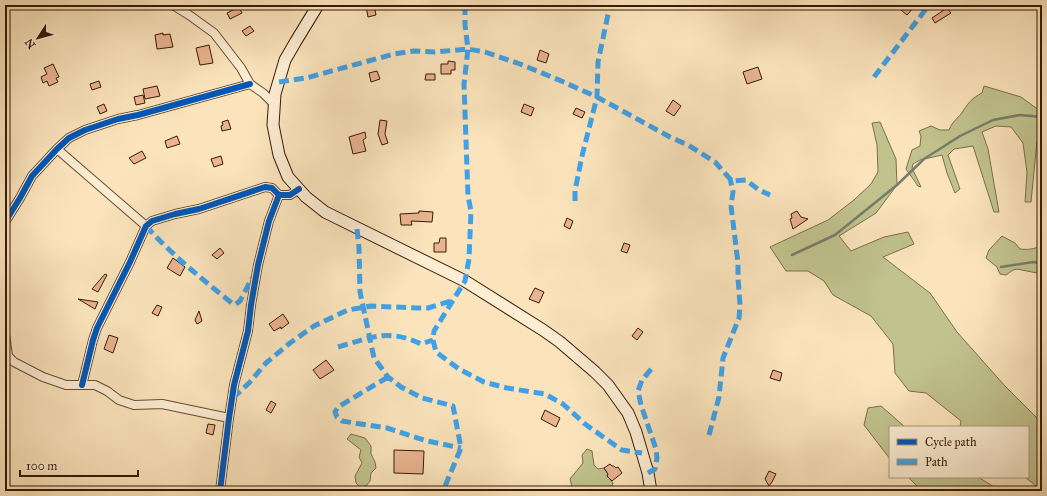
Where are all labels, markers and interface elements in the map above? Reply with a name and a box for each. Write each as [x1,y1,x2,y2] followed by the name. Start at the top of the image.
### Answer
[18,18,58,58] north arrow
[22,35,38,51] text: N
[889,426,1029,478] legend
[925,435,977,449] text: Cycle path
[20,452,138,478] scale bar
[925,455,948,469] text: Path
[26,459,57,473] text: 100 m

